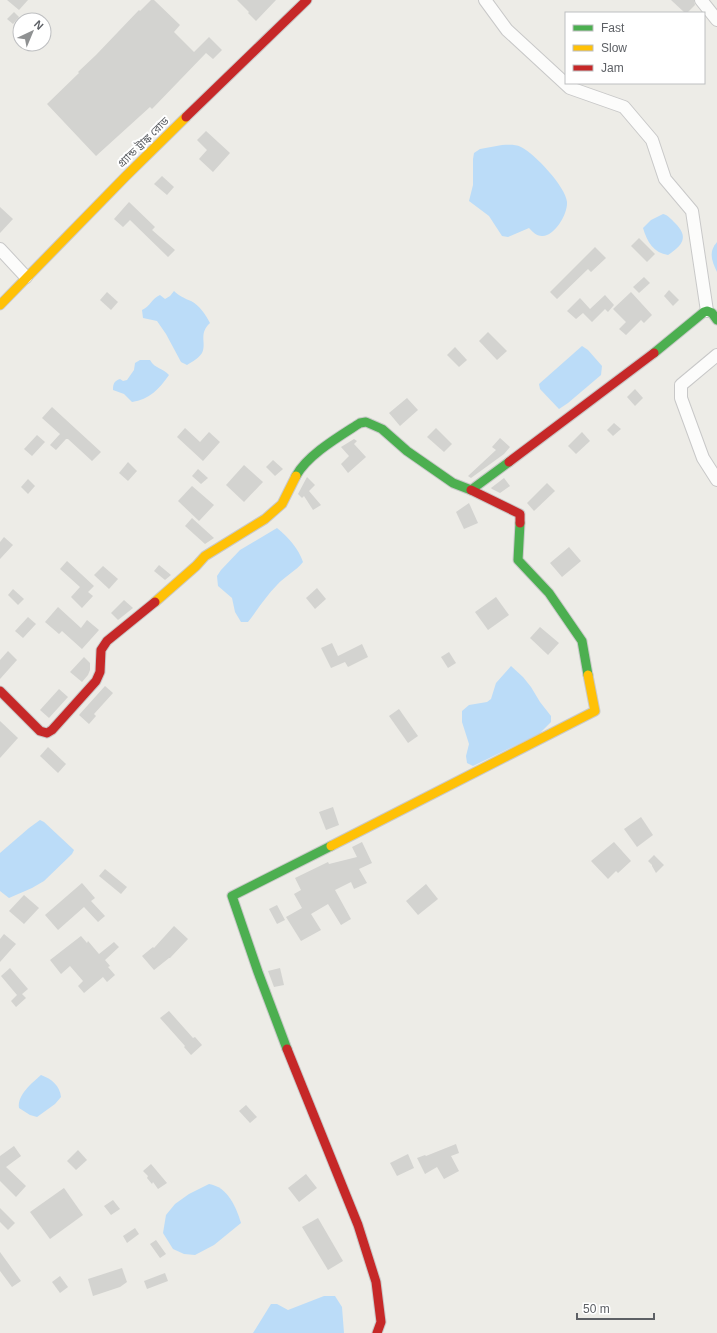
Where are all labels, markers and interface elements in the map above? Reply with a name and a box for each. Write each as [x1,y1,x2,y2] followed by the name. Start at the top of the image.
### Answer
[12,12,52,52] north arrow
[565,12,705,84] legend
[32,18,46,32] text: N
[601,21,625,35] text: Fast
[601,41,627,55] text: Slow
[601,61,624,75] text: Jam
[115,115,171,170] street label: গ্র্যান্ড ট্রাঙ্ক রোড
[577,1295,654,1321] scale bar
[583,1302,610,1316] text: 50 m

